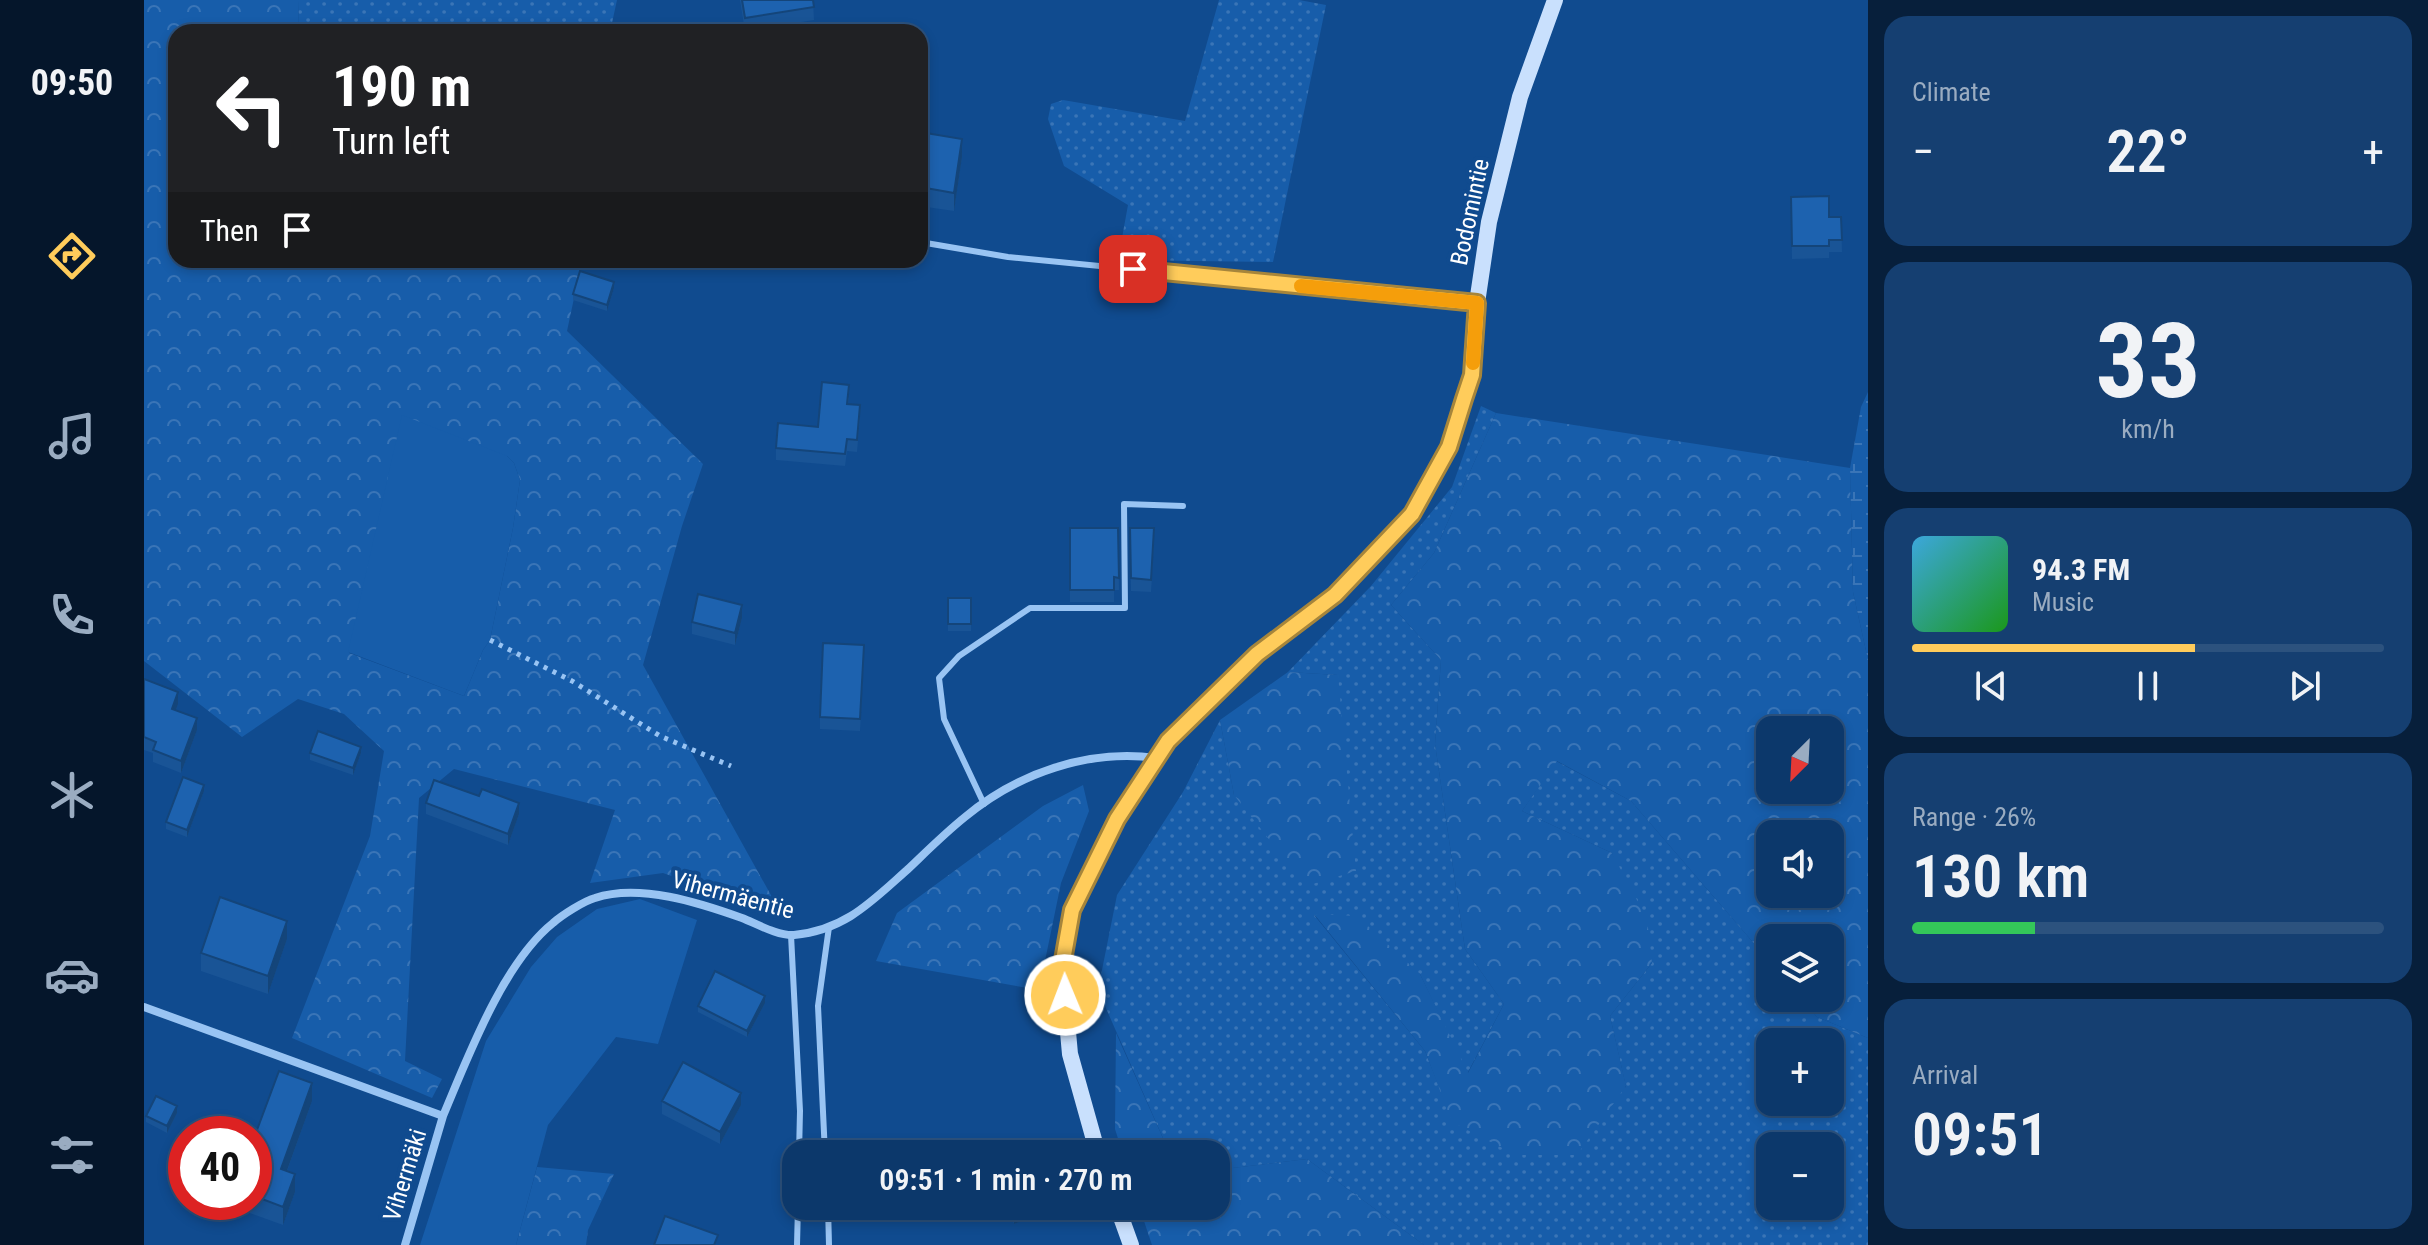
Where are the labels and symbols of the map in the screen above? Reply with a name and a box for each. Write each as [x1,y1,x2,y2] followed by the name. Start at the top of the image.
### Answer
[1445,156,1495,268] street label: Bodomintie
[1099,235,1167,303] pin
[1756,716,1844,804] north arrow
[669,865,797,925] street label: Vihermäentie
[1023,953,1107,1037] position arrow
[168,1116,272,1220] speed limit sign: 40
[378,1125,432,1225] street label: Vihermäki

